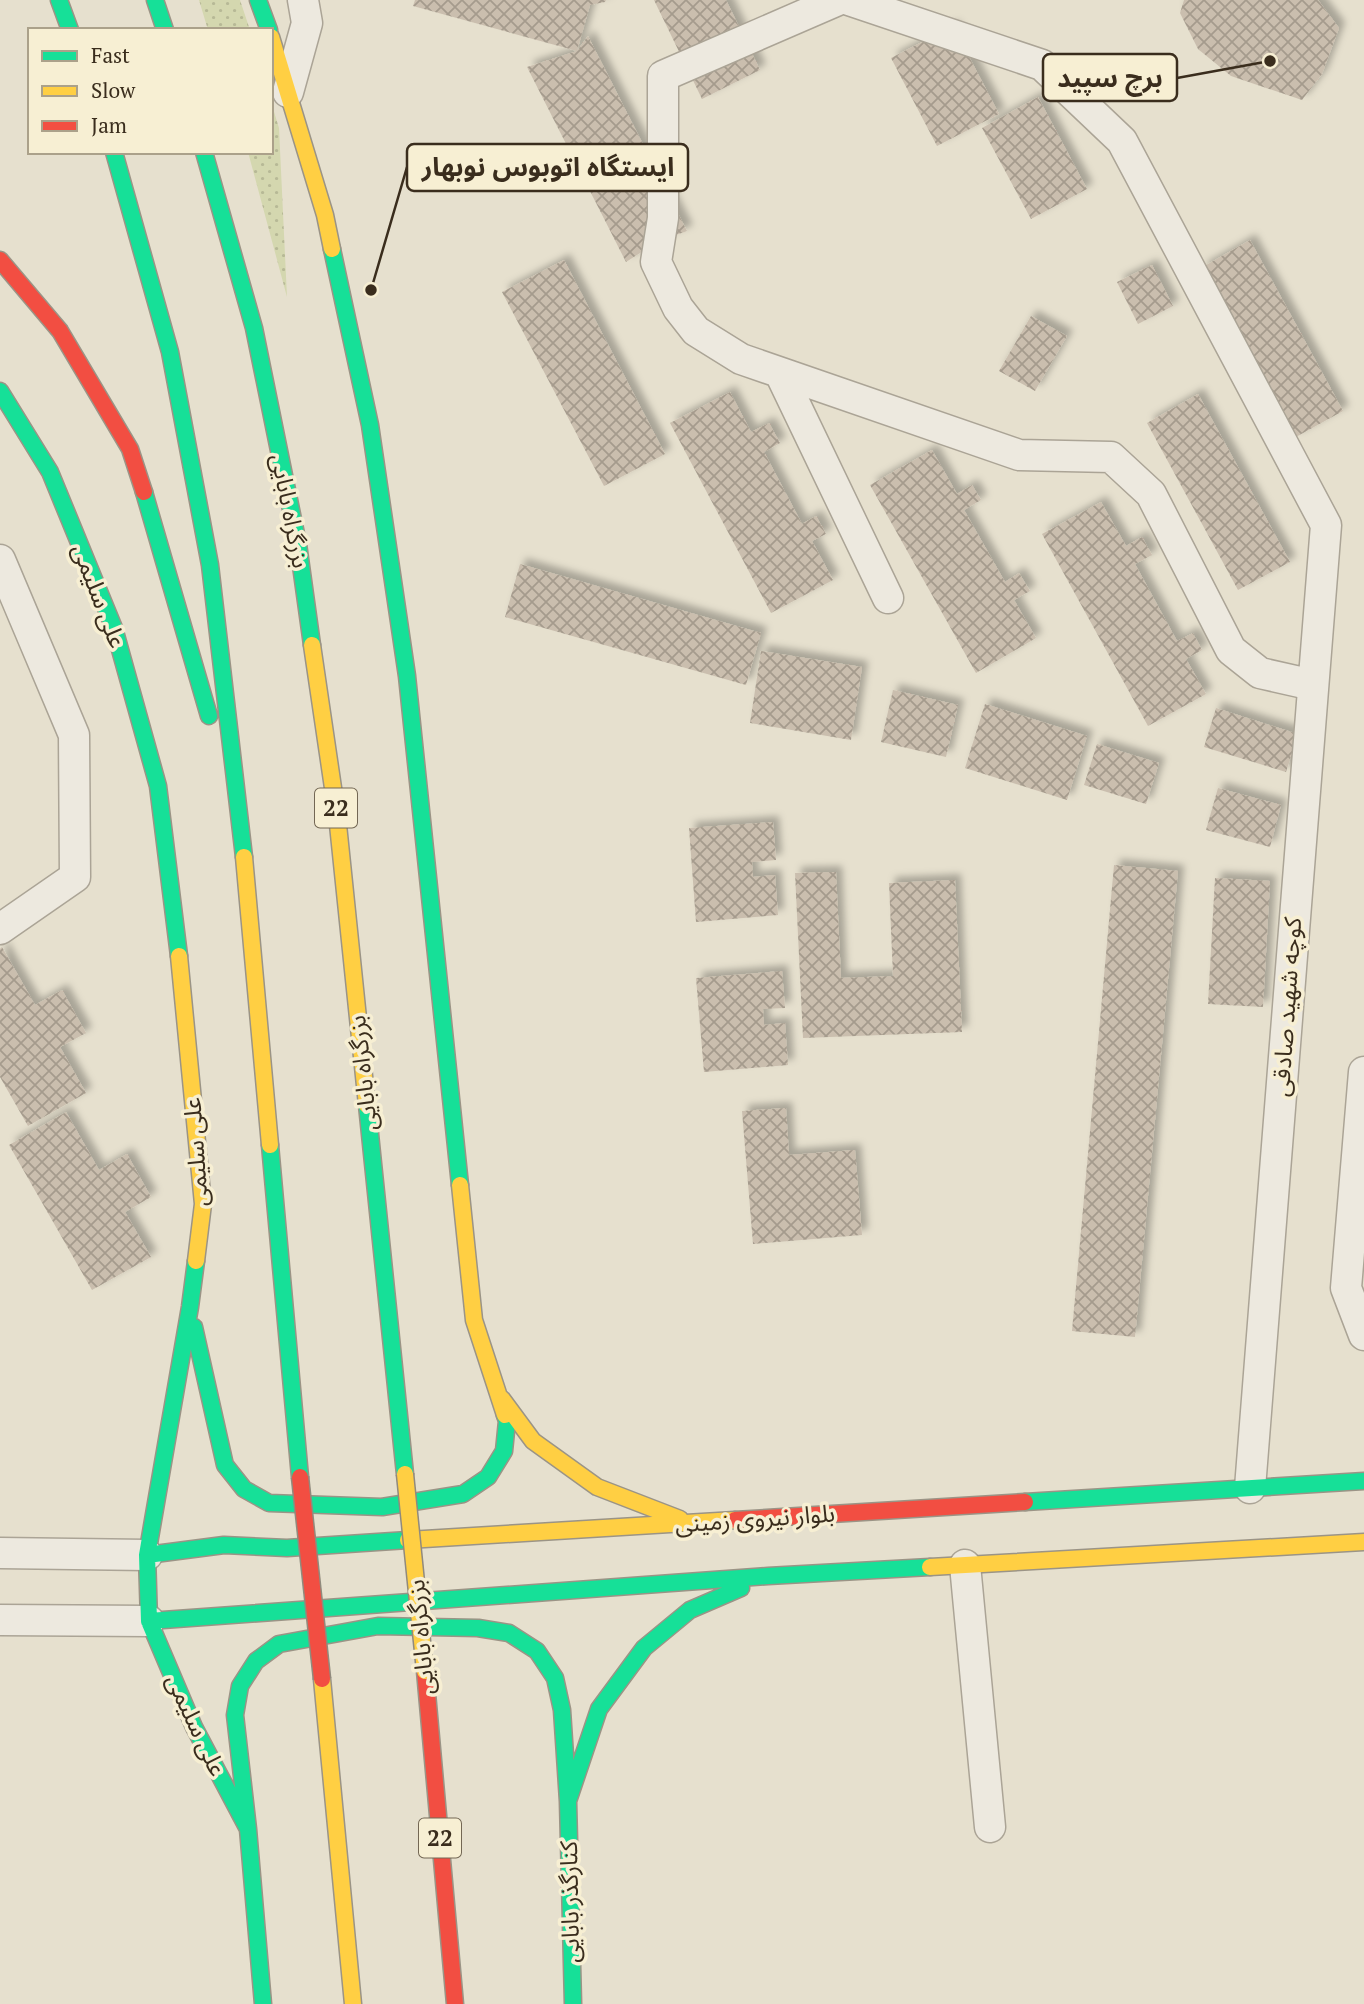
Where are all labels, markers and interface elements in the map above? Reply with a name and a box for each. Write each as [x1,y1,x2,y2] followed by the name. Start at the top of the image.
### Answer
[28,28,273,154] legend
[91,41,130,69] text: Fast
[1043,54,1177,101] callout: برچ سپید
[1057,60,1163,97] text: برچ سپید
[91,76,136,104] text: Slow
[91,111,127,139] text: Jam
[407,144,688,191] callout: ایستگاه اتوبوس نوبهار
[421,149,674,183] text: ایستگاه اتوبوس نوبهار
[264,451,318,571] street label: بزرگراه بابایی
[65,539,134,652] street label: علی سلیمی
[315,788,357,828] road number: 22
[1264,915,1308,1098] street label: کوچه شهید صادقی
[340,1014,384,1132] street label: بزرگراه بابایی
[175,1096,215,1208] street label: علی سلیمی
[674,1496,836,1540] street label: بلوار نیروی زمینی
[399,1578,441,1696] street label: بزرگراه بابایی
[159,1668,234,1781] street label: علی سلیمی
[419,1818,461,1857] road number: 22
[552,1840,586,1963] street label: کنارگذر بابایی

